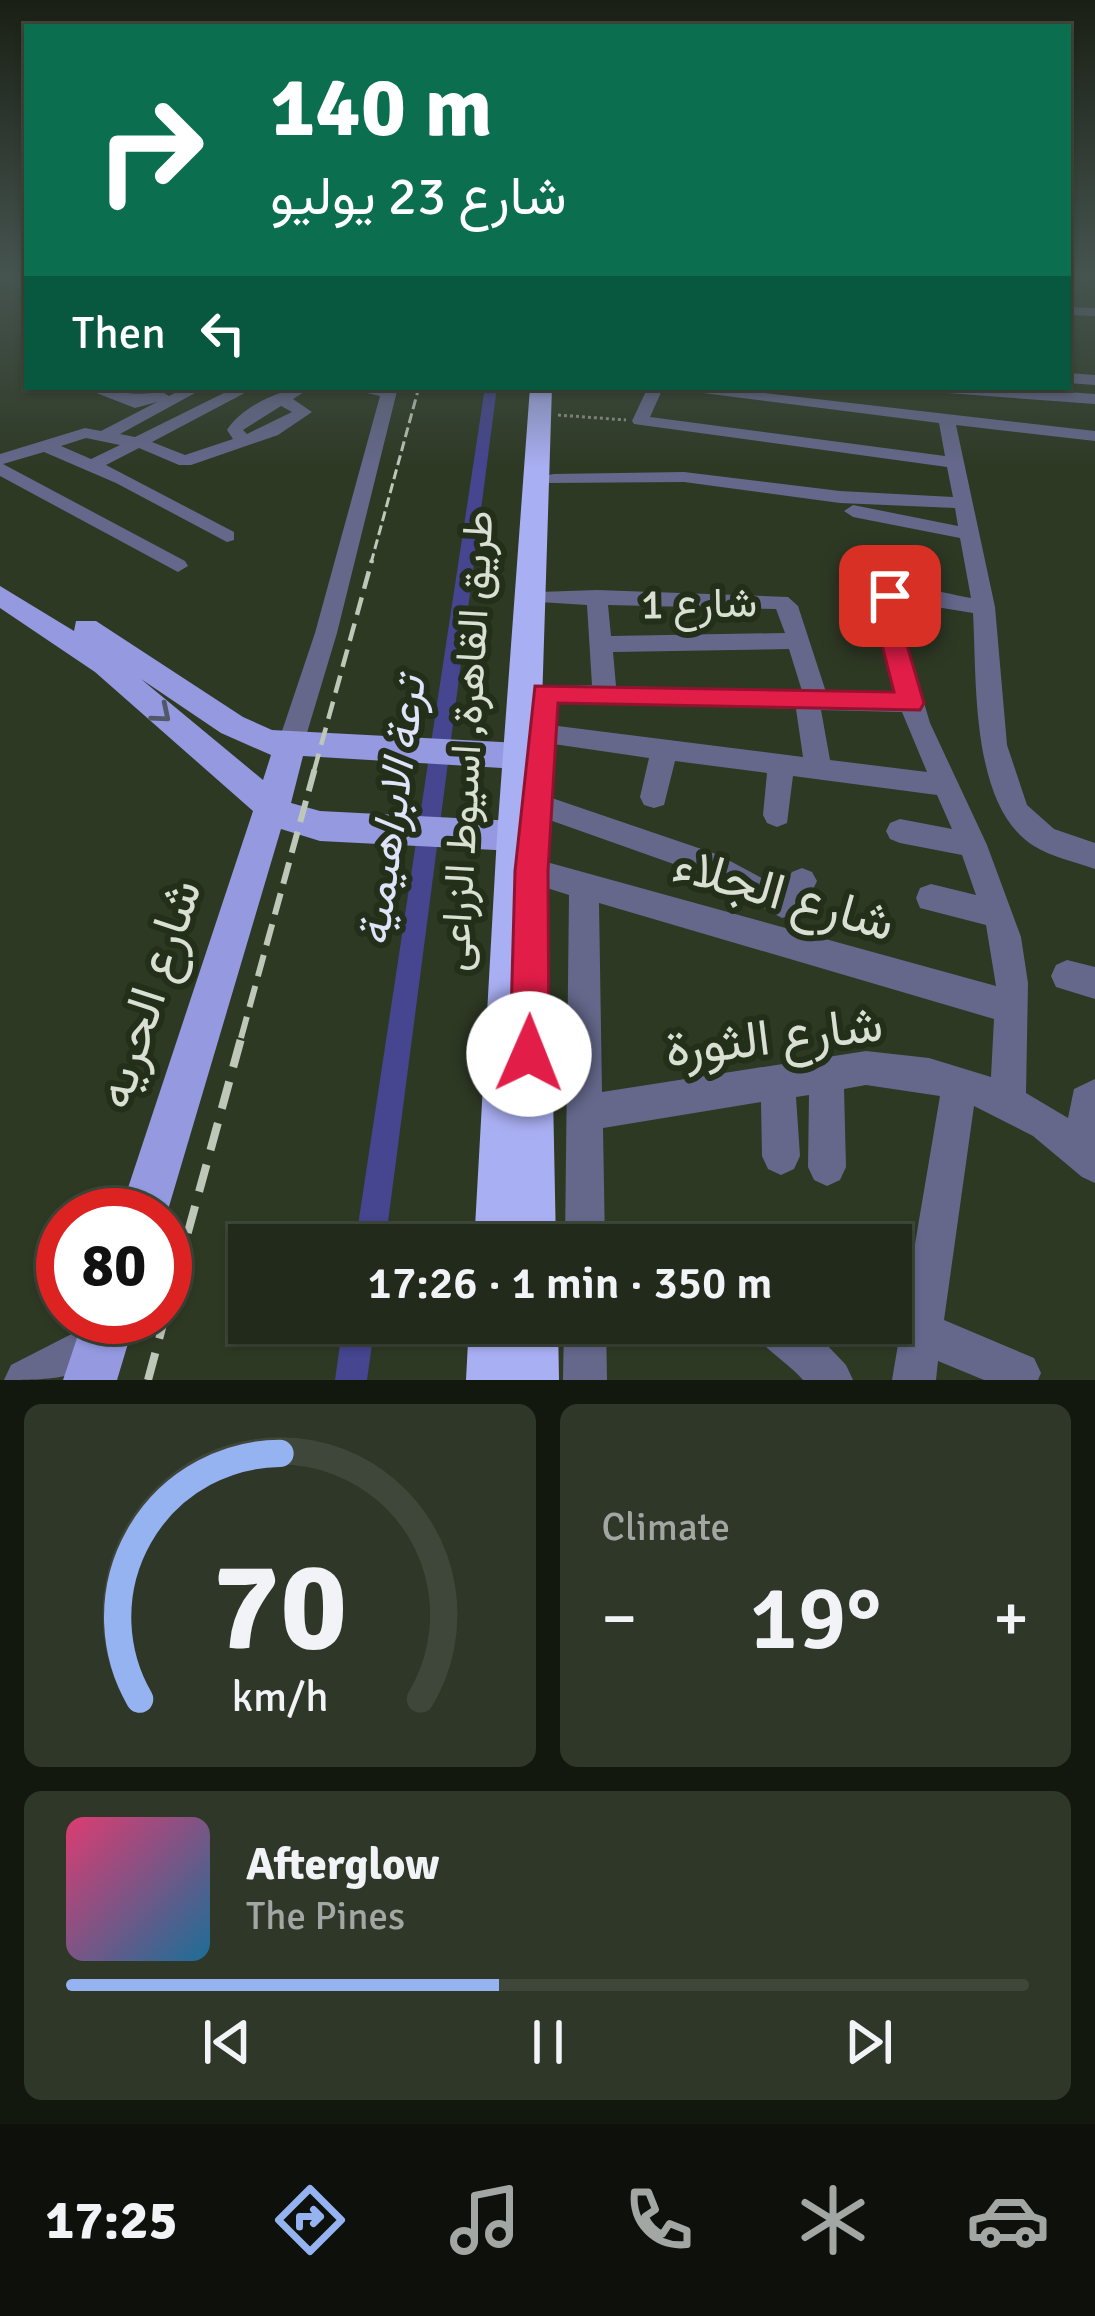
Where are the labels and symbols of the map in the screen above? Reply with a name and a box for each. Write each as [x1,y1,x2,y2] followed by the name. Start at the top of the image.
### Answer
[429,509,505,973] street label: طريق القاهرة, اسيوط الزراعى
[839,545,941,647] pin
[640,577,758,633] street label: شارع 1
[346,669,439,949] water label: ترعة الابراهيمية
[148,699,170,721] one-way arrow
[666,833,902,957] street label: شارع الجلاء
[82,872,217,1117] street label: شارع الحريه
[466,991,592,1117] position arrow
[662,992,887,1084] street label: شارع الثورة
[36,1188,192,1344] speed limit sign: 80

